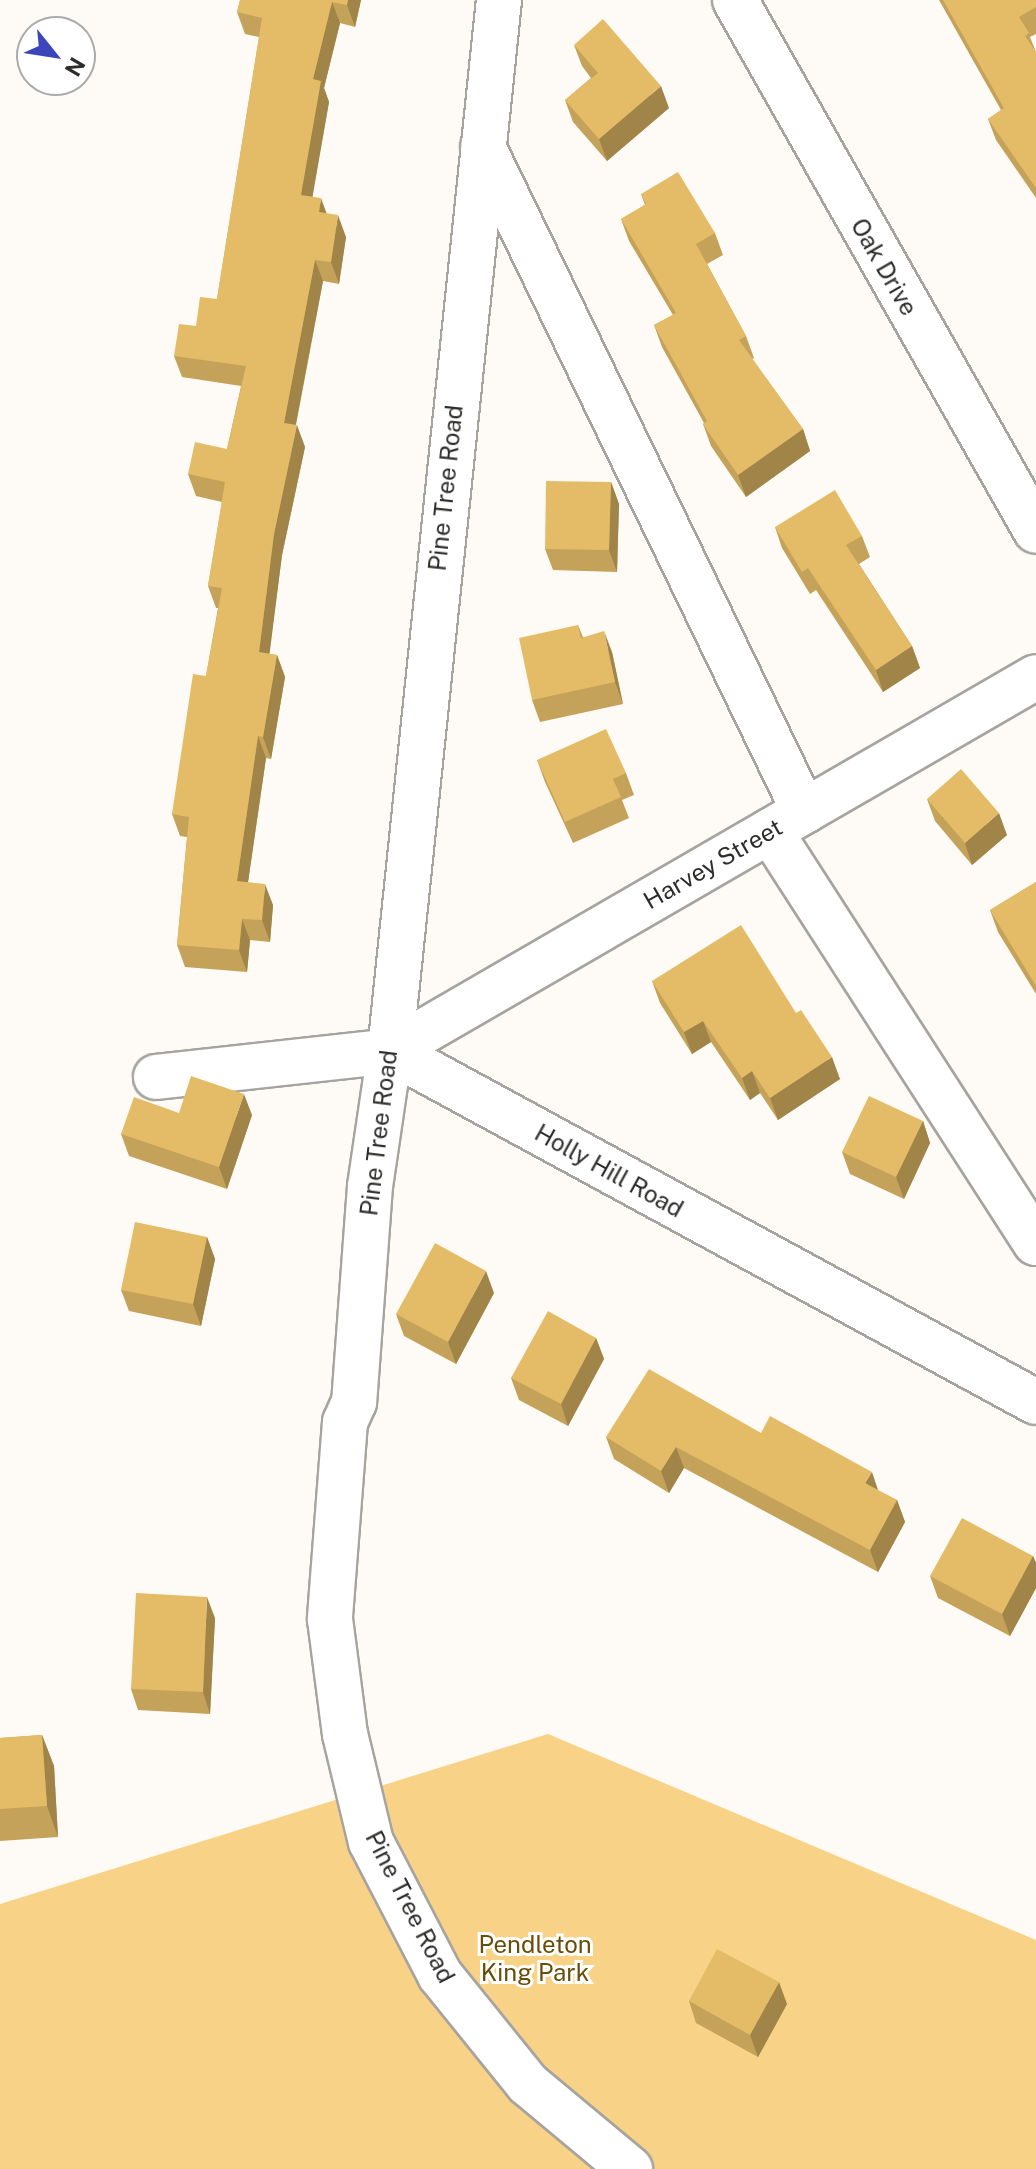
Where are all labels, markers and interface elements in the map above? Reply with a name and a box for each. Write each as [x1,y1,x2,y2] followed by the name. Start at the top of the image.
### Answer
[16,16,96,96] north arrow
[59,53,91,81] text: N
[845,213,923,321] street label: Oak Drive
[423,403,469,573] street label: Pine Tree Road
[639,813,787,915] street label: Harvey Street
[355,1048,403,1218] street label: Pine Tree Road
[530,1118,688,1224] street label: Holly Hill Road
[359,1826,461,1988] street label: Pine Tree Road
[478,1931,592,1987] park label: Pendleton King Park

